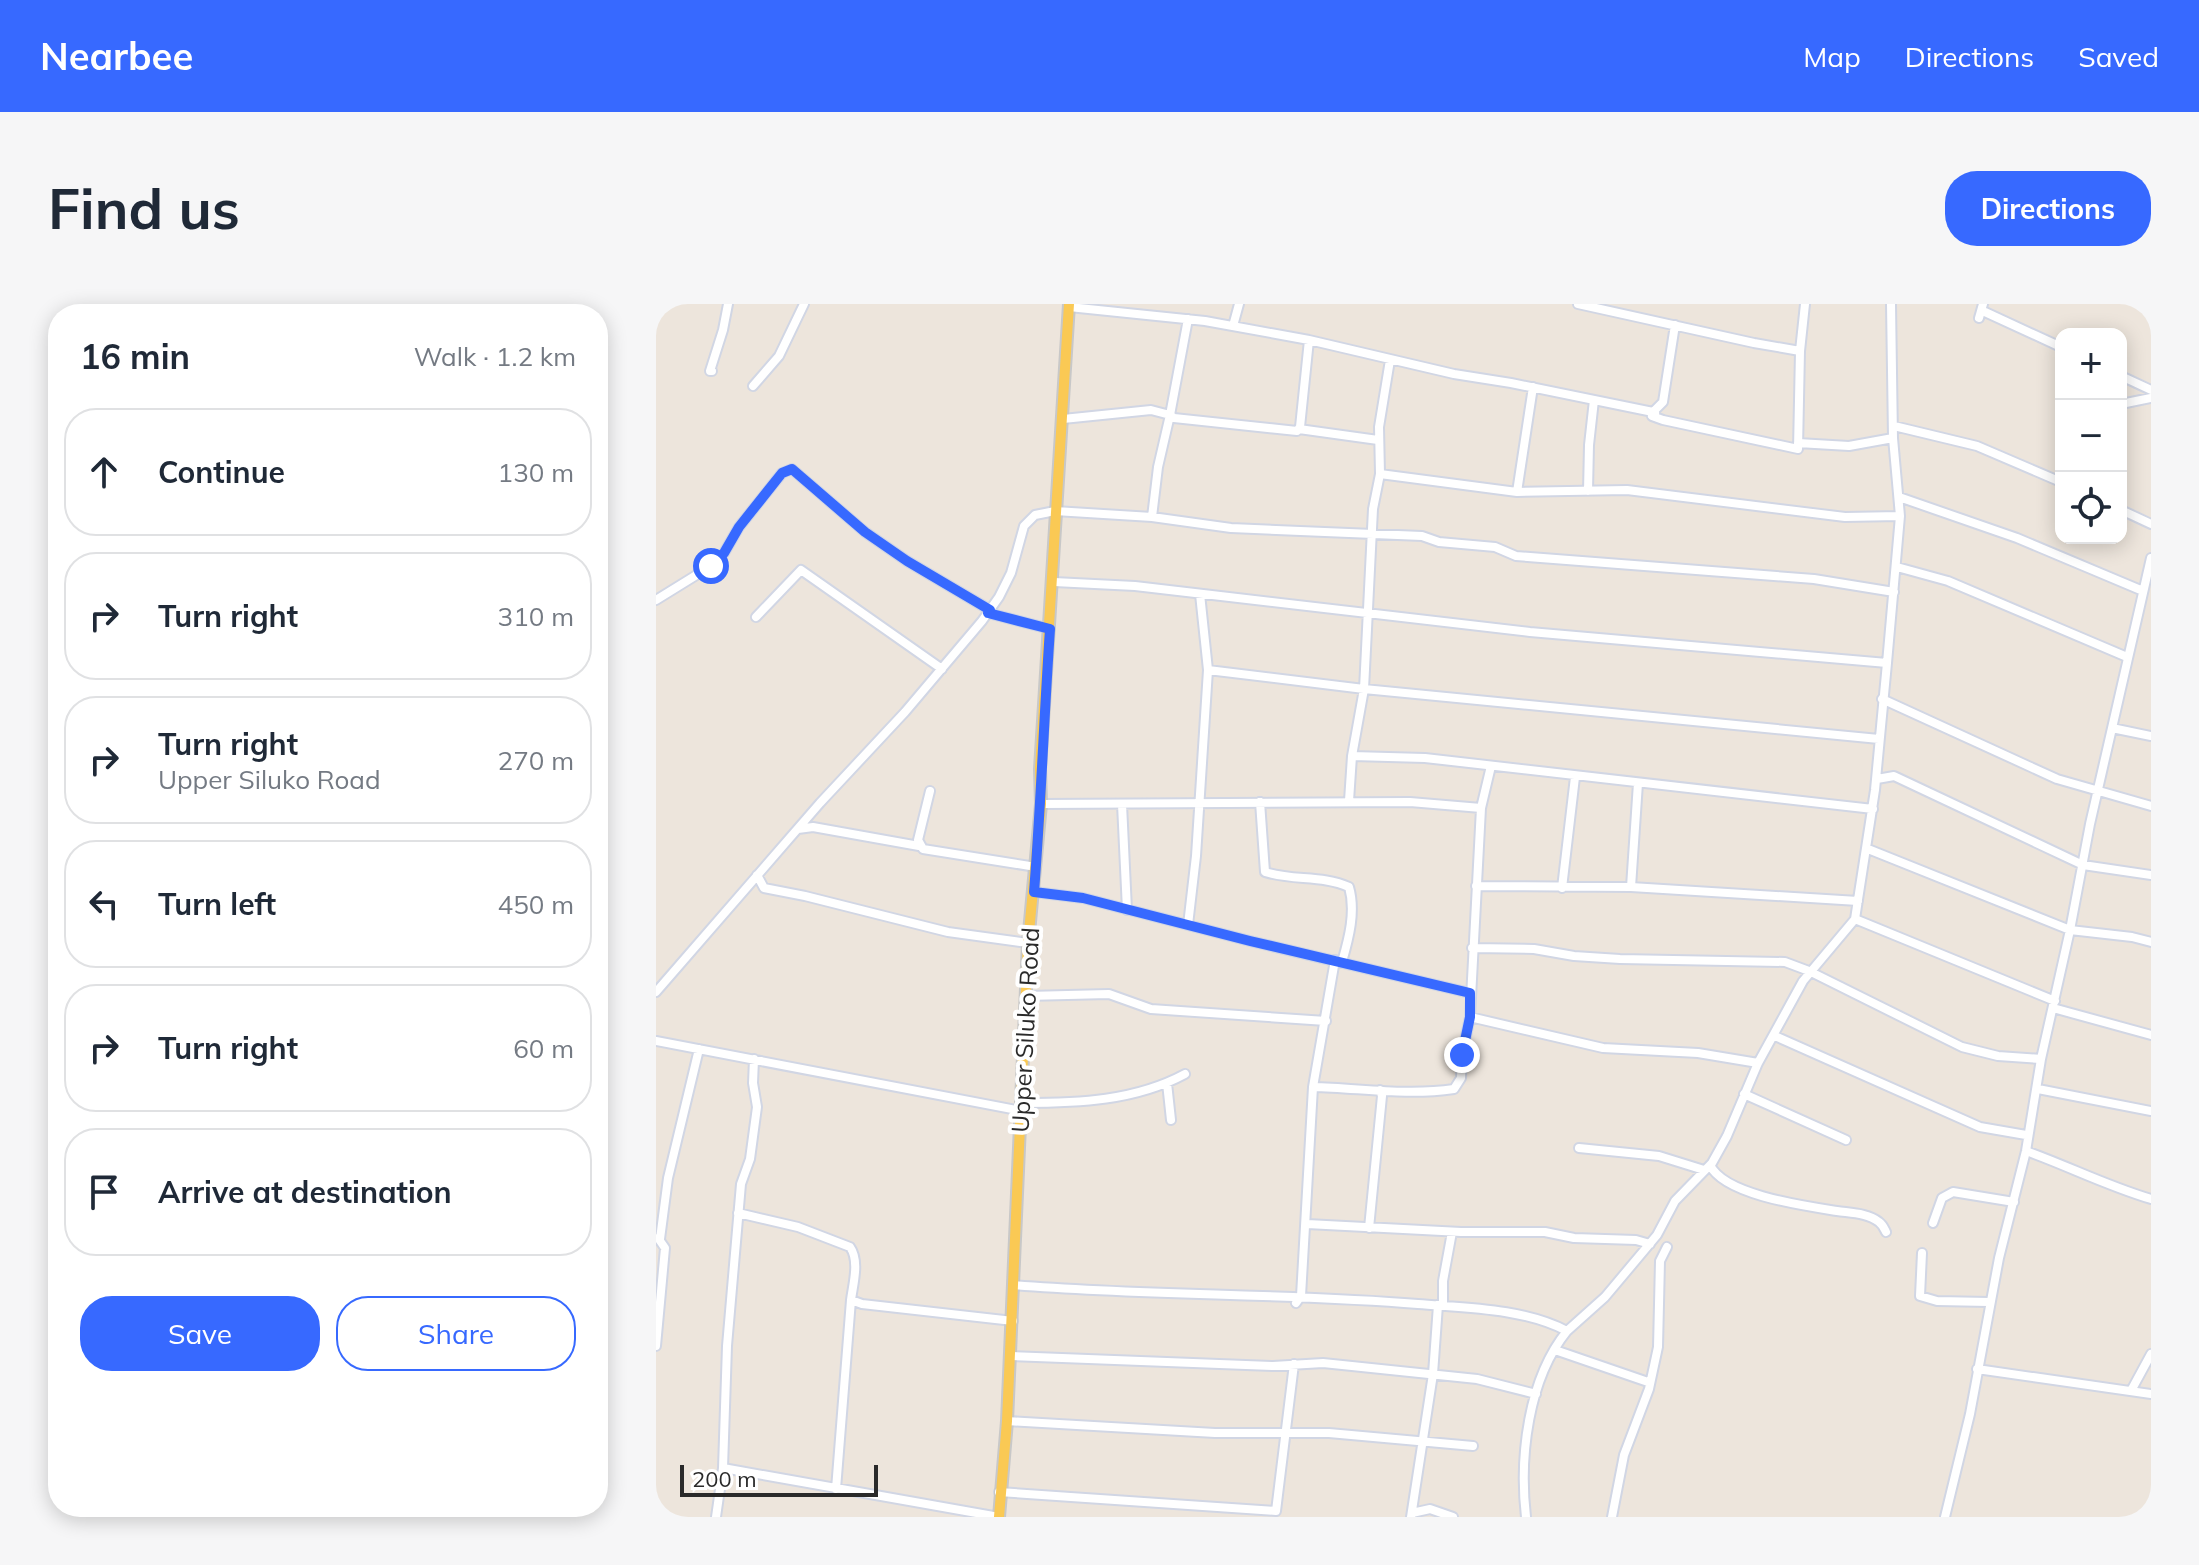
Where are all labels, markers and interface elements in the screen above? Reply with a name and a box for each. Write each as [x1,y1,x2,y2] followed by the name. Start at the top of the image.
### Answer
[40,32,193,80] text: Nearbee
[1803,39,1861,74] text: Map
[1905,39,2034,74] text: Directions
[2078,39,2159,74] text: Saved
[1945,171,2151,246] button: Directions
[48,173,240,243] text: Find us
[2055,328,2127,544] map controls
[2055,328,2127,400] button: +
[80,335,190,378] text: 16 min
[414,340,576,373] text: Walk · 1.2 km
[2055,400,2127,472] button: −
[82,450,126,494] icon: ahead
[158,453,285,491] text: Continue
[498,456,574,489] text: 130 m
[2055,472,2127,544] button: locate
[693,548,729,584] route start
[82,594,126,638] icon: right
[158,597,298,635] text: Turn right
[498,600,574,633] text: 310 m
[158,725,298,763] text: Turn right
[82,738,126,782] icon: right
[498,744,574,777] text: 270 m
[158,763,381,796] text: Upper Siluko Road
[82,882,126,926] icon: left
[158,885,276,923] text: Turn left
[498,888,574,921] text: 450 m
[1005,927,1045,1133] street label: Upper Siluko Road
[82,1026,126,1070] icon: right
[158,1029,298,1067] text: Turn right
[513,1032,574,1065] text: 60 m
[1444,1037,1480,1073] route end
[82,1170,126,1214] icon: arrive
[158,1173,452,1211] text: Arrive at destination
[80,1296,320,1371] button: Save
[336,1296,576,1371] button: Share
[680,1461,878,1497] scale bar
[692,1465,757,1493] text: 200 m

